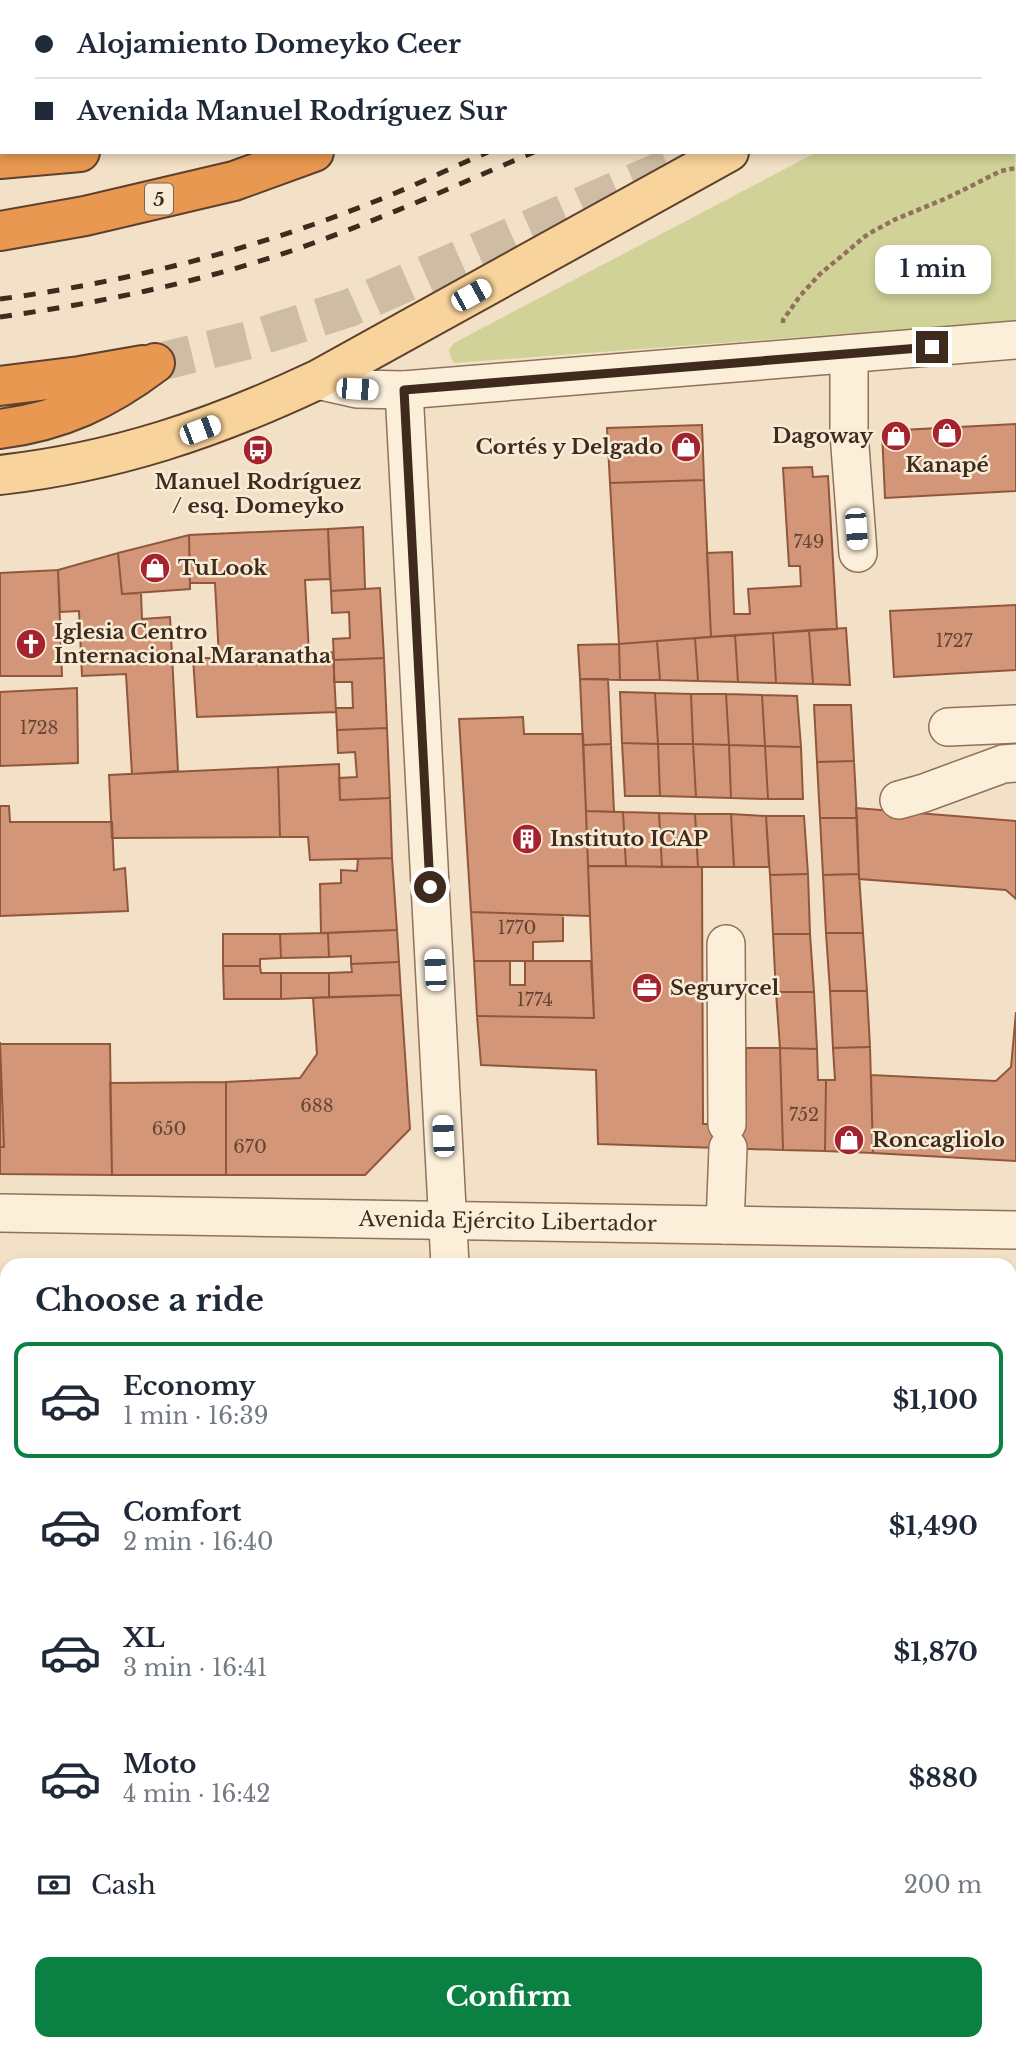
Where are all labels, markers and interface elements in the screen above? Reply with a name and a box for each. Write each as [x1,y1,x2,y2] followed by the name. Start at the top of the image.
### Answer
[77,28,461,60] text: Alojamiento Domeyko Ceer
[77,95,507,127] text: Avenida Manuel Rodríguez Sur
[145,183,173,214] road number: 5
[874,246,990,294] callout: 1 min
[900,255,966,283] text: 1 min
[448,276,495,314] car
[916,331,948,363] route end
[336,377,379,401] car
[177,413,224,447] car
[930,416,964,450] shop icon: Kanapé
[879,419,913,453] shop icon: Dagoway
[772,423,873,449] place label: Dagoway
[669,430,703,464] shop icon: Cortés y Delgado
[241,433,275,467] bus stop icon: Manuel Rodríguez / esq. Domeyko
[475,434,663,460] place label: Cortés y Delgado
[905,452,989,478] place label: Kanapé
[155,469,362,519] place label: Manuel Rodríguez / esq. Domeyko
[845,507,868,551] car
[794,531,824,553] house number: 749
[138,551,172,585] shop icon: TuLook
[178,555,268,581] place label: TuLook
[54,619,331,669] place label: Iglesia Centro Internacional Maranatha
[14,627,48,661] church icon: Iglesia Centro Internacional Maranatha
[935,630,974,652] house number: 1727
[19,717,59,739] house number: 1728
[510,822,544,856] building icon: Instituto ICAP
[550,826,708,852] place label: Instituto ICAP
[414,871,446,903] route start
[498,917,536,939] house number: 1770
[424,948,447,992] car
[630,971,664,1005] office icon: Segurycel
[670,975,780,1001] place label: Segurycel
[517,989,553,1011] house number: 1774
[300,1095,334,1117] house number: 688
[789,1104,819,1126] house number: 752
[432,1114,455,1158] car
[152,1118,186,1140] house number: 650
[832,1123,866,1157] shop icon: Roncagliolo
[872,1127,1005,1153] place label: Roncagliolo
[233,1136,267,1158] house number: 670
[358,1206,657,1237] street label: Avenida Ejército Libertador
[35,1280,264,1320] text: Choose a ride
[39,1369,102,1432] icon: car
[123,1370,256,1402] text: Economy
[893,1384,978,1416] text: $1,100
[123,1402,269,1430] text: 1 min · 16:39
[39,1495,102,1558] icon: car
[123,1496,241,1528] text: Comfort
[889,1510,978,1542] text: $1,490
[123,1528,273,1556] text: 2 min · 16:40
[39,1621,102,1684] icon: car
[123,1622,165,1654] text: XL
[894,1636,978,1668] text: $1,870
[123,1654,267,1682] text: 3 min · 16:41
[39,1747,102,1810] icon: car
[123,1748,196,1780] text: Moto
[909,1762,978,1794] text: $880
[123,1780,270,1808] text: 4 min · 16:42
[35,1866,73,1904] icon: cash
[91,1869,156,1901] text: Cash
[904,1871,982,1899] text: 200 m
[35,1957,982,2037] button: Confirm

